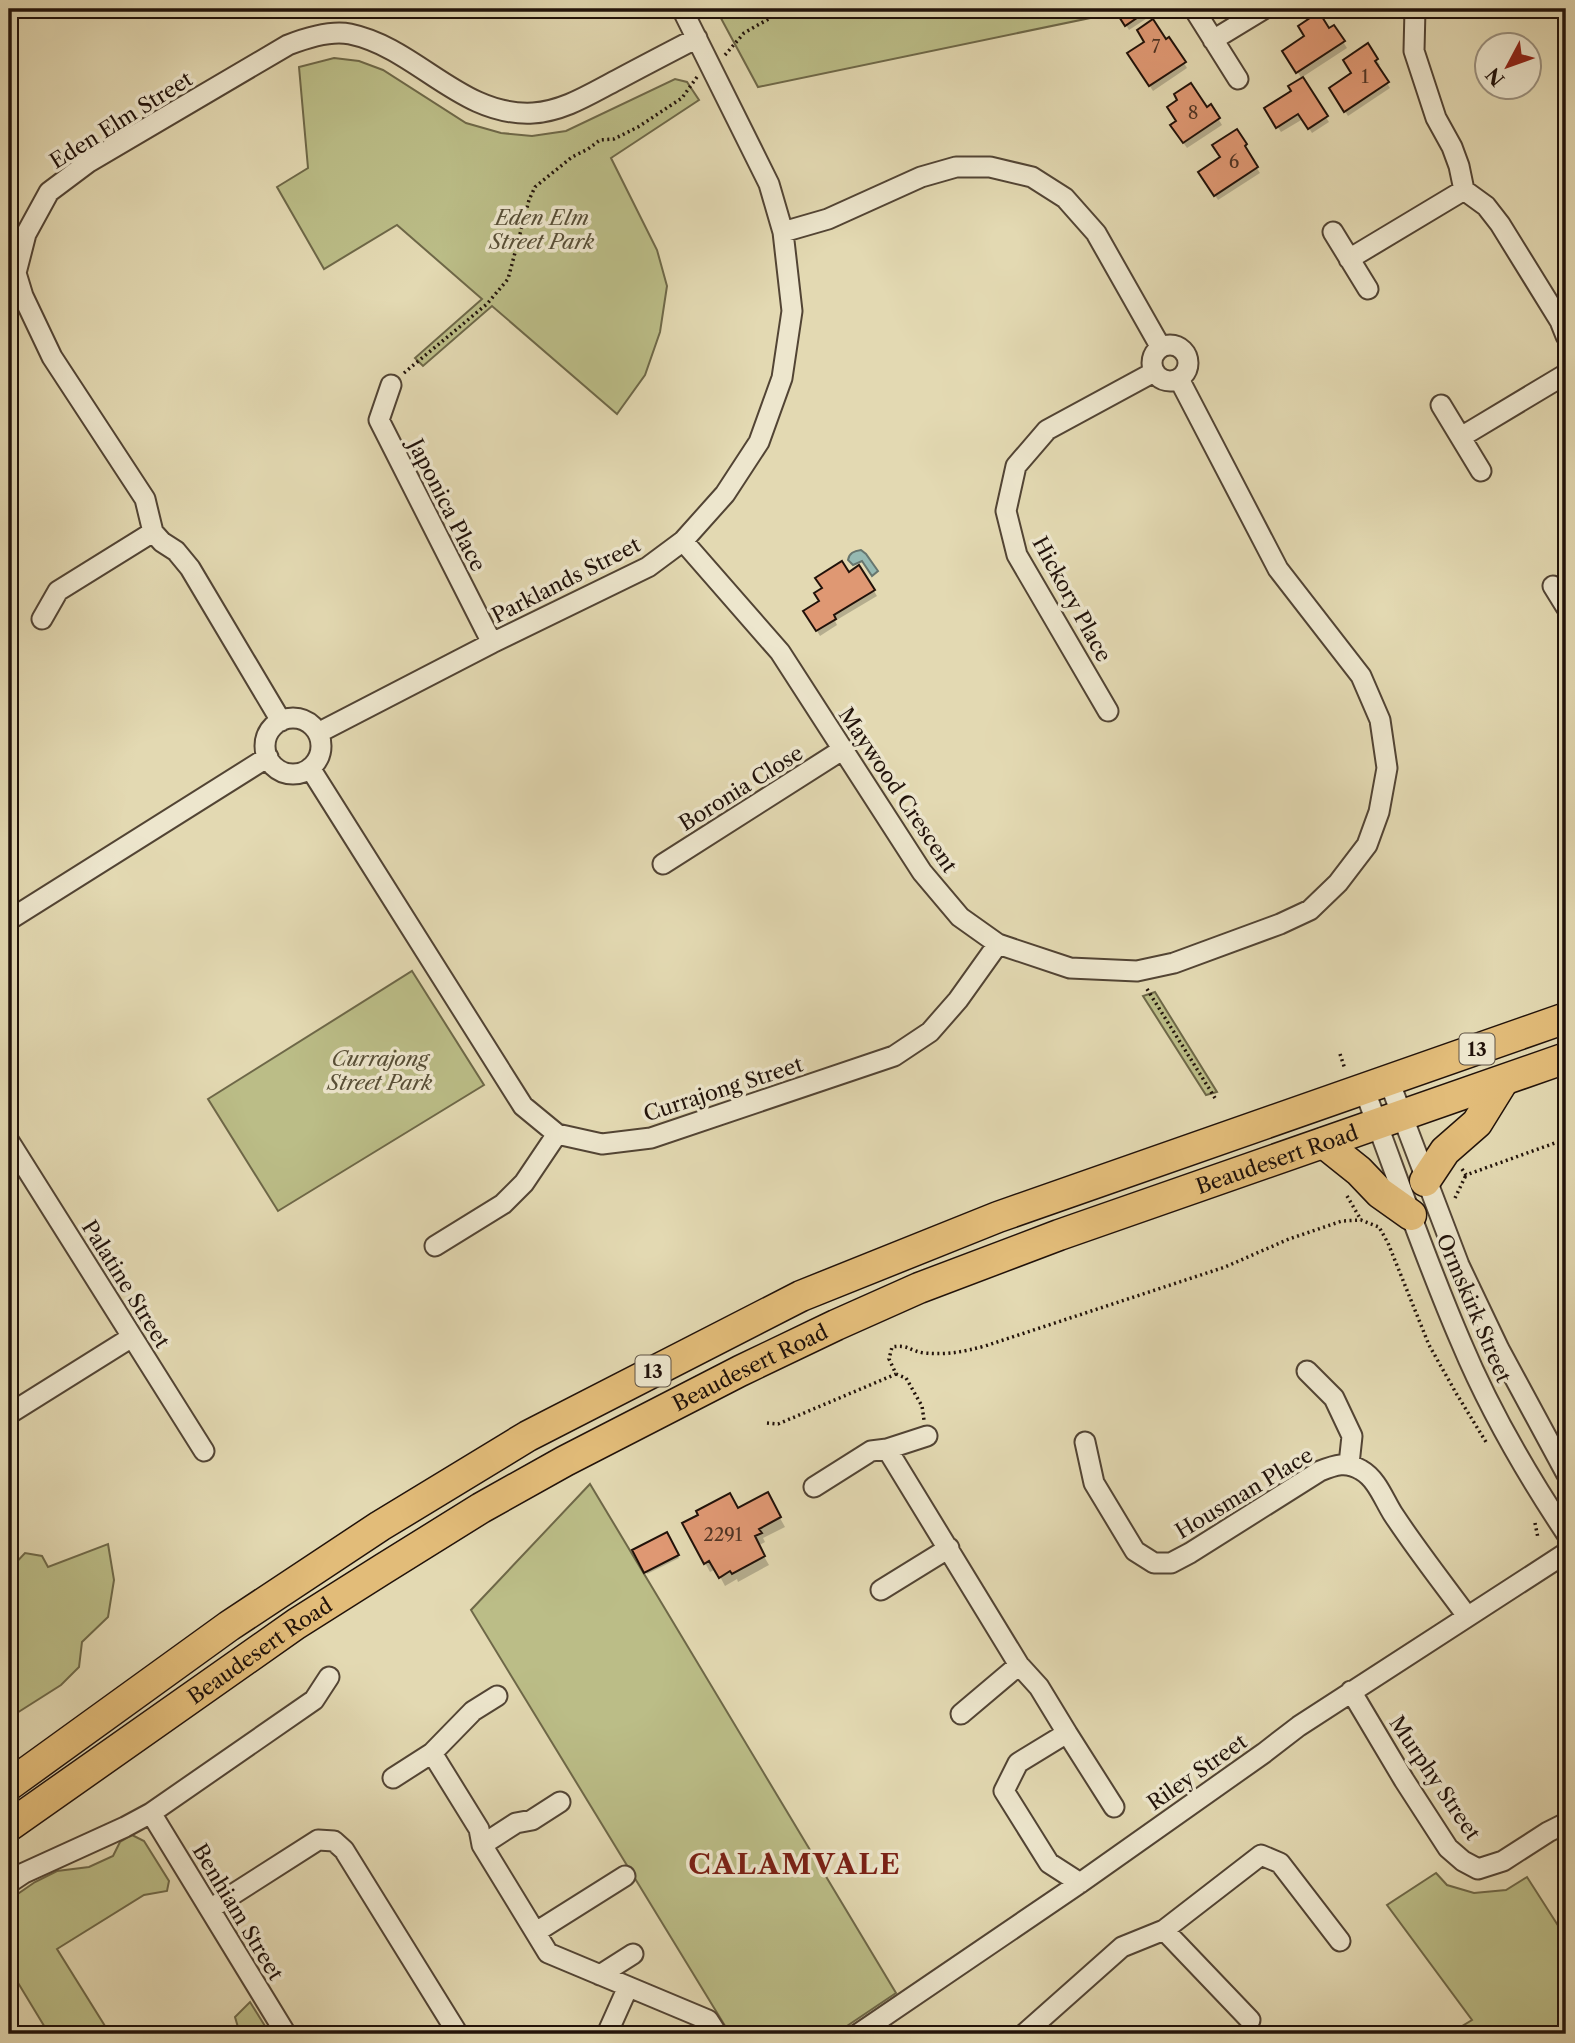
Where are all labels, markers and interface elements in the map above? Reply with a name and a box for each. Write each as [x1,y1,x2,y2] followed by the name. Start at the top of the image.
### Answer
[1474,32,1544,102] north arrow
[1152,36,1161,58] house number: 7
[1481,63,1510,91] text: N
[45,66,197,174] street label: Eden Elm Street
[1361,66,1369,88] house number: 1
[1188,102,1198,124] house number: 8
[1229,151,1239,173] house number: 6
[487,205,595,254] park label: Eden Elm Street Park
[402,432,491,575] street label: Japonica Place
[488,532,645,628] street label: Parklands Street
[1027,532,1117,666] street label: Hickory Place
[834,703,963,878] street label: Maywood Crescent
[675,740,807,836] street label: Boronia Close
[1460,1034,1494,1064] road number: 13
[325,1046,433,1095] park label: Currajong Street Park
[640,1051,806,1127] street label: Currajong Street
[1192,1119,1361,1199] street label: Beaudesert Road
[77,1216,176,1353] street label: Palatine Street
[1431,1230,1517,1387] street label: Ormskirk Street
[668,1318,832,1416] street label: Beaudesert Road
[636,1356,670,1386] road number: 13
[1171,1442,1317,1544] street label: Housman Place
[704,1524,743,1546] house number: 2291
[183,1592,337,1709] street label: Beaudesert Road
[1384,1711,1486,1845] street label: Murphy Street
[1143,1728,1252,1815] street label: Riley Street
[187,1839,289,1985] street label: Benhiam Street
[688,1847,902,1881] district label: CALAMVALE

